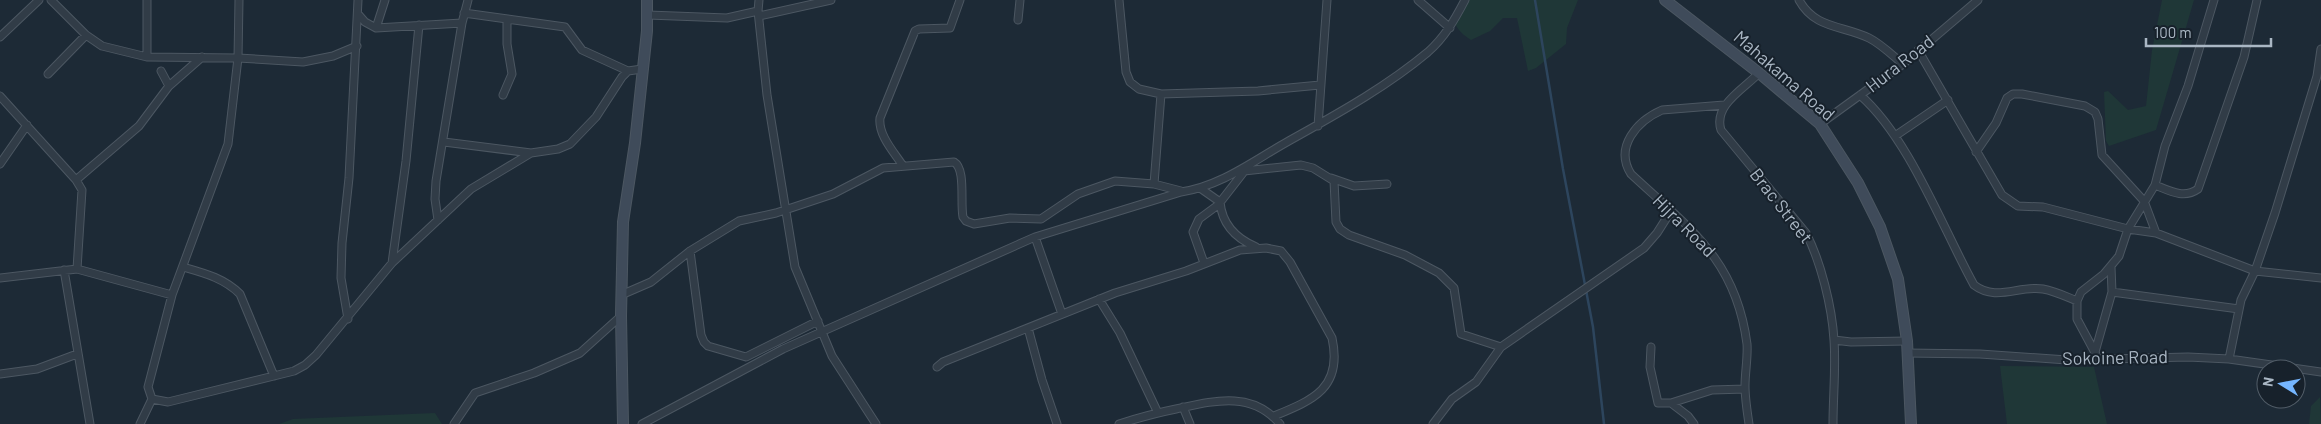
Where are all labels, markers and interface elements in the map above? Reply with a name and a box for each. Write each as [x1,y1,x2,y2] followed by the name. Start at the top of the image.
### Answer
[2146,15,2271,47] scale bar
[2154,23,2192,41] text: 100 m
[1730,25,1840,125] street label: Mahakama Road
[1861,30,1938,97] street label: Hura Road
[1746,164,1818,247] street label: Brac Street
[1649,189,1721,261] street label: Hijra Road
[2062,345,2168,369] street label: Sokoine Road
[2256,359,2306,409] north arrow
[2259,376,2277,388] text: N

